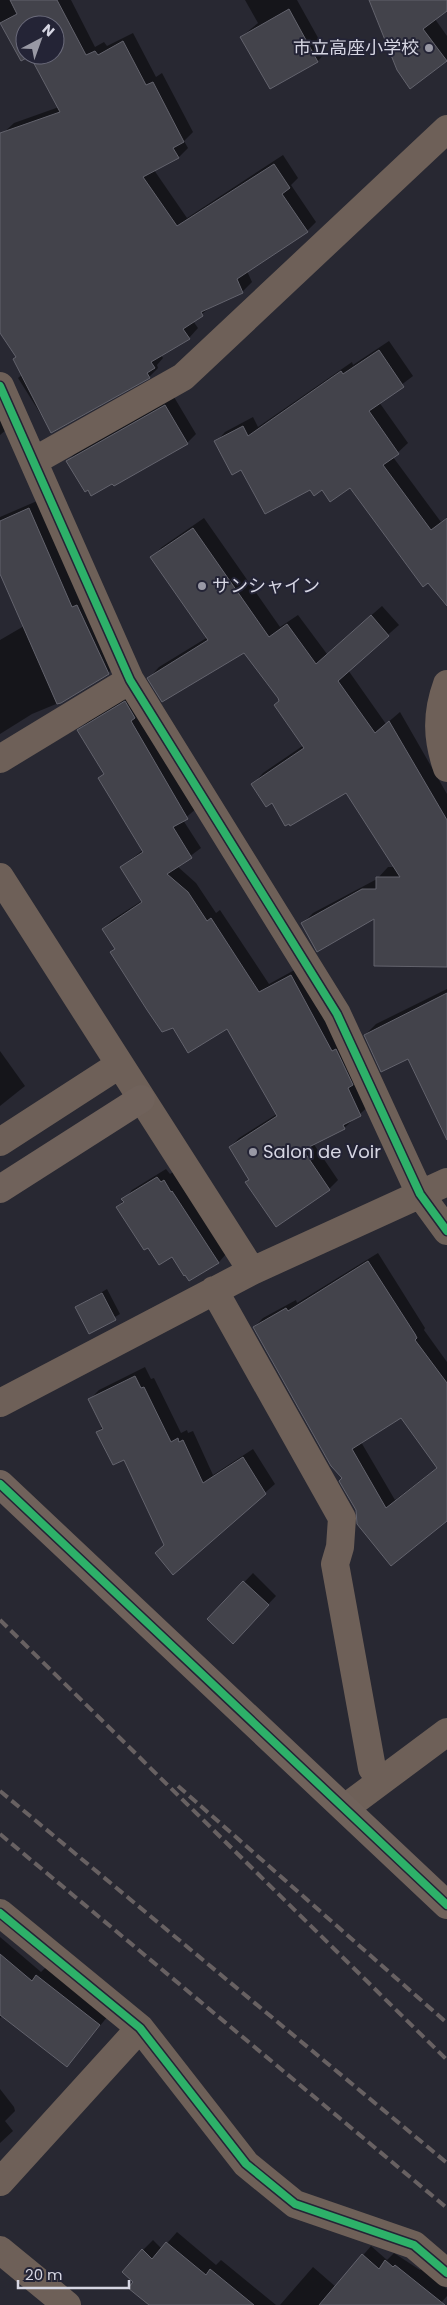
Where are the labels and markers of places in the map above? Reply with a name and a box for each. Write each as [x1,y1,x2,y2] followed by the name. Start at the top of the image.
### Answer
[293,35,419,60] place label: 市立高座小学校
[423,42,435,54] marker: 市立高座小学校
[212,573,320,598] place label: サンシャイン
[196,580,208,592] marker: サンシャイン
[263,1139,381,1164] place label: Salon de Voir
[247,1146,259,1158] marker: Salon de Voir

